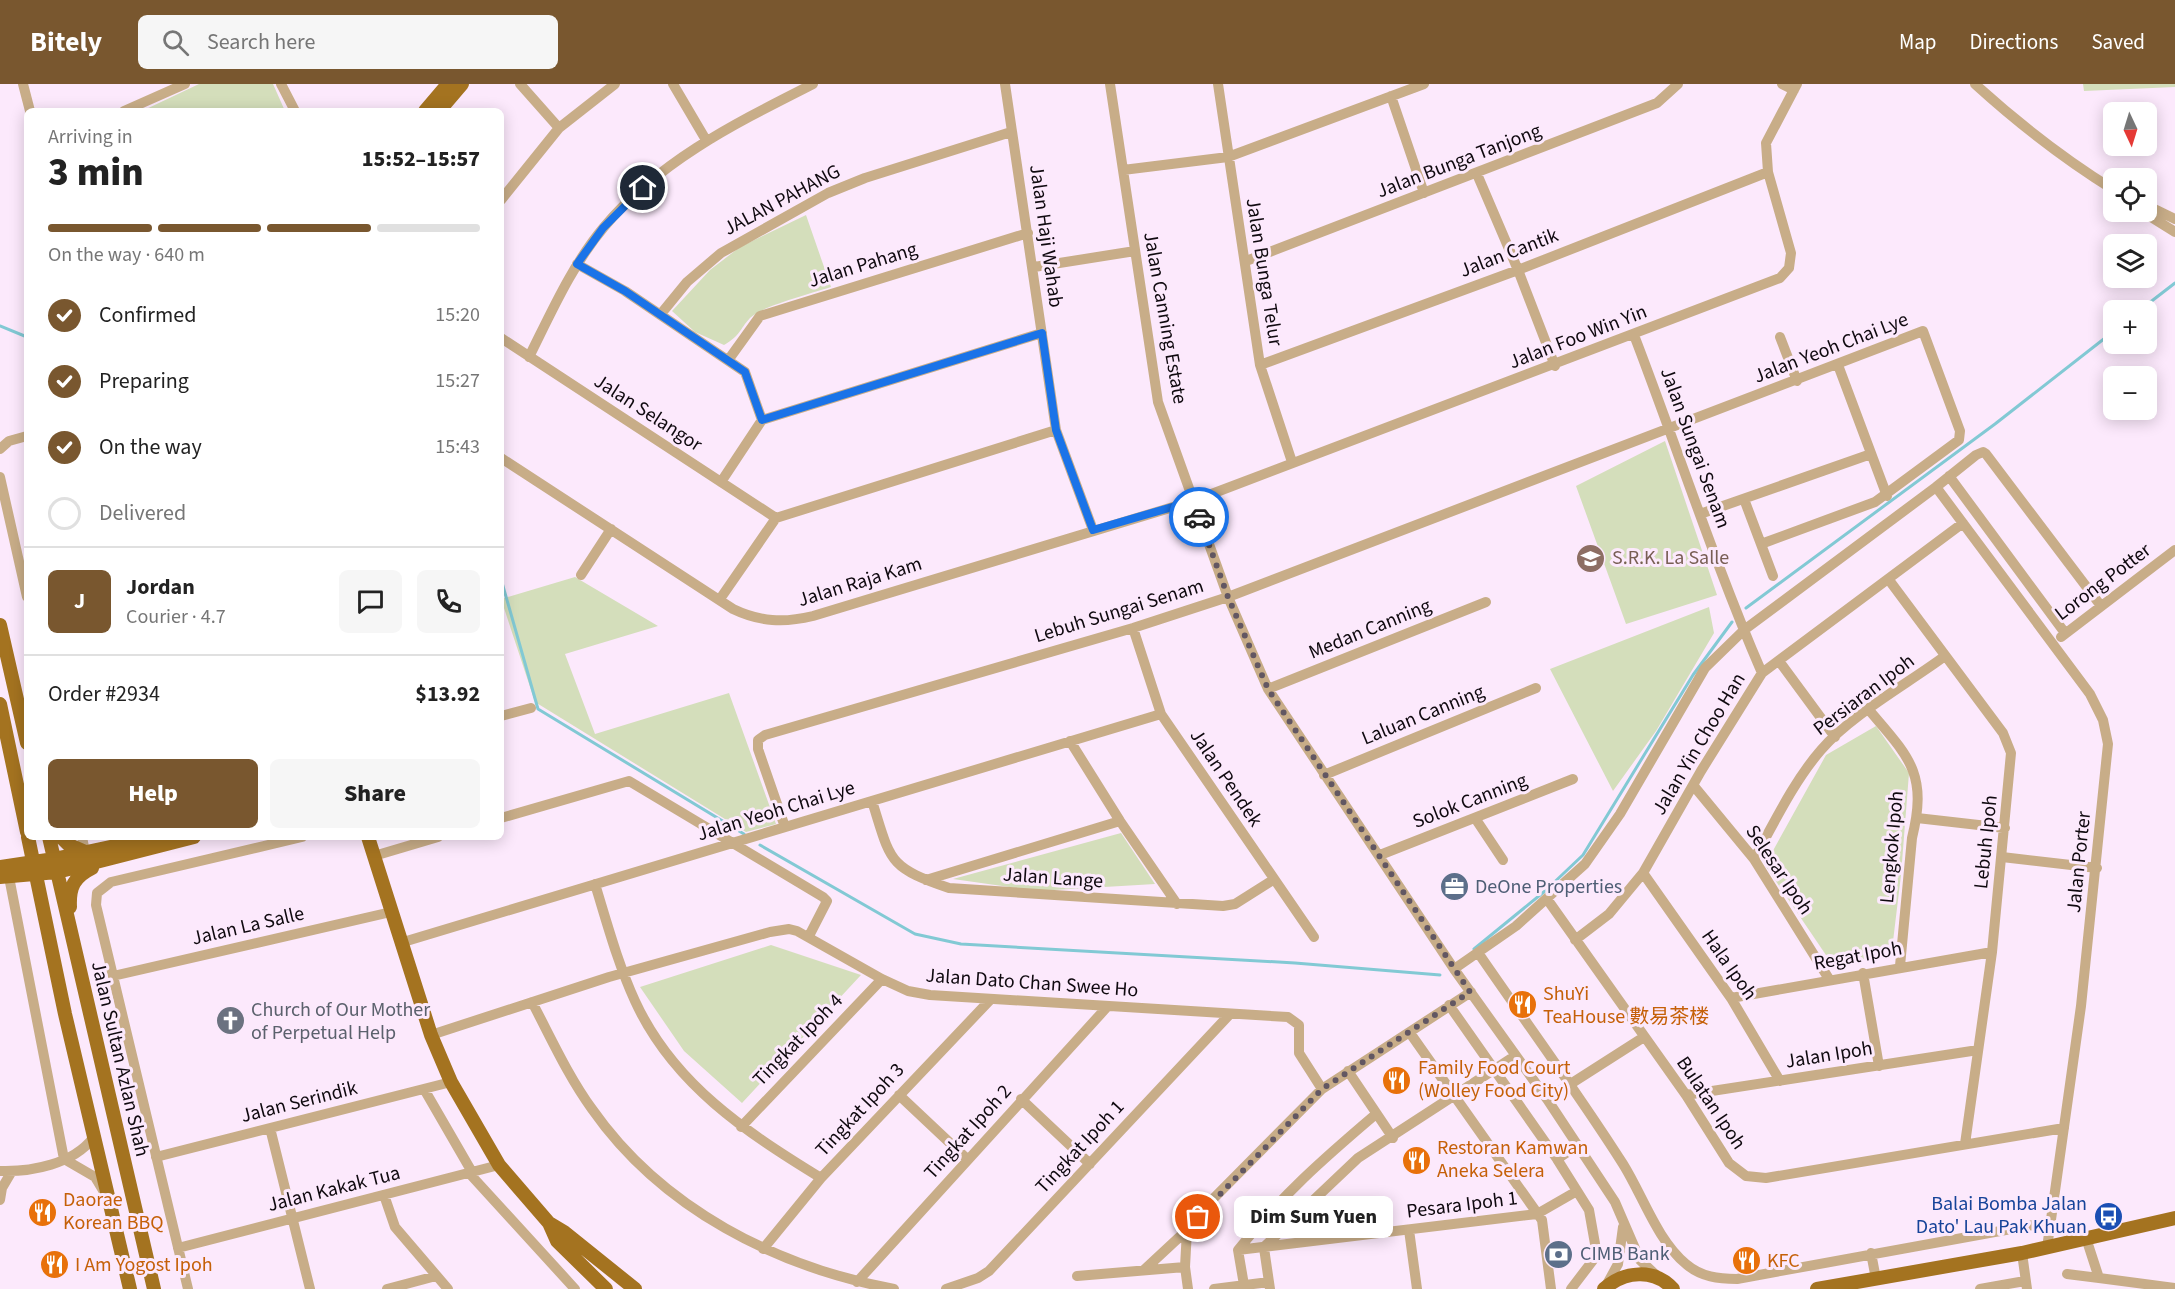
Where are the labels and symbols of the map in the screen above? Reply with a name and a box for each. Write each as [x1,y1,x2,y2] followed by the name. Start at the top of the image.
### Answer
[2103,102,2157,156] north arrow
[1373,117,1545,205] street label: Jalan Bunga Tanjong
[719,157,845,243] street label: JALAN PAHANG
[617,162,668,213] pin
[1022,163,1070,309] street label: Jalan Haji Wahab
[1238,196,1290,348] street label: Jalan Bunga Telur
[1456,221,1563,285] street label: Jalan Cantik
[1136,230,1194,406] street label: Jalan Canning Estate
[805,235,921,295] street label: Jalan Pahang
[1505,298,1651,376] street label: Jalan Foo Win Yin
[1750,306,1912,390] street label: Jalan Yeoh Chai Lye
[1653,364,1737,532] street label: Jalan Sungai Senam
[588,367,708,459] street label: Jalan Selangor
[1169,487,1229,547] courier
[2049,536,2157,627] street label: Lorong Potter
[1575,542,1607,574] school or university icon: S.R.K. La Salle
[1612,544,1729,572] place label: S.R.K. La Salle
[794,550,926,614] street label: Jalan Raja Kam
[1031,572,1207,650] street label: Lebuh Sungai Senam
[1305,592,1435,666] street label: Medan Canning
[1807,648,1921,742] street label: Persiaran Ipoh
[1645,668,1753,820] street label: Jalan Yin Choo Han
[1357,678,1489,752] street label: Laluan Canning
[1183,724,1269,833] street label: Jalan Pendek
[1409,766,1531,836] street label: Solok Canning
[694,774,858,848] street label: Jalan Yeoh Chai Lye
[1873,790,1911,904] street label: Lengkok Ipoh
[1967,794,2005,890] street label: Lebuh Ipoh
[2060,810,2098,914] street label: Jalan Porter
[1739,819,1819,921] street label: Selesar Ipoh
[1002,861,1104,895] street label: Jalan Lange
[1438,871,1470,903] office icon: DeOne Properties
[1475,873,1622,901] place label: DeOne Properties
[189,899,307,953] street label: Jalan La Salle
[1694,924,1764,1006] street label: Hala Ipoh
[1812,934,1904,978] street label: Regat Ipoh
[84,959,156,1159] street label: Jalan Sultan Azlan Shah
[925,962,1139,1004] street label: Jalan Dato Chan Swee Ho
[1543,980,1709,1031] place label: ShuYi TeaHouse 數易茶楼
[747,987,849,1093] street label: Tingkat Ipoh 4
[1506,989,1538,1021] restaurant icon: ShuYi TeaHouse 數易茶楼
[251,996,430,1047] place label: Church of Our Mother of Perpetual Help
[214,1005,246,1037] church icon: Church of Our Mother of Perpetual Help
[1783,1034,1875,1076] street label: Jalan Ipoh
[1669,1051,1753,1155] street label: Bulatan Ipoh
[1418,1054,1571,1105] place label: Family Food Court (Wolley Food City)
[809,1057,911,1163] street label: Tingkat Ipoh 3
[1381,1064,1413,1096] restaurant icon: Family Food Court (Wolley Food City)
[238,1074,360,1130] street label: Jalan Serindik
[918,1078,1018,1186] street label: Tingkat Ipoh 2
[1029,1094,1131,1200] street label: Tingkat Ipoh 1
[1437,1134,1588,1185] place label: Restoran Kamwan Aneka Selera
[1400,1144,1432,1176] restaurant icon: Restoran Kamwan Aneka Selera
[265,1159,403,1219] street label: Jalan Kakak Tua
[1405,1184,1519,1226] street label: Pesara Ipoh 1
[63,1186,163,1237] place label: Daorae Korean BBQ
[1916,1190,2087,1241] place label: Balai Bomba Jalan Dato' Lau Pak Khuan
[1172,1191,1223,1242] pin
[26,1196,58,1228] restaurant icon: Daorae Korean BBQ
[1234,1196,1393,1238] callout: Dim Sum Yuen
[2092,1200,2124,1232] bus stop icon: Balai Bomba Jalan Dato' Lau Pak Khuan
[1543,1238,1575,1270] bank icon: CIMB Bank
[1580,1240,1670,1268] place label: CIMB Bank
[1730,1245,1762,1277] restaurant icon: KFC
[1767,1247,1800,1275] place label: KFC
[38,1249,70,1281] restaurant icon: I Am Yogost Ipoh
[75,1251,213,1279] place label: I Am Yogost Ipoh

